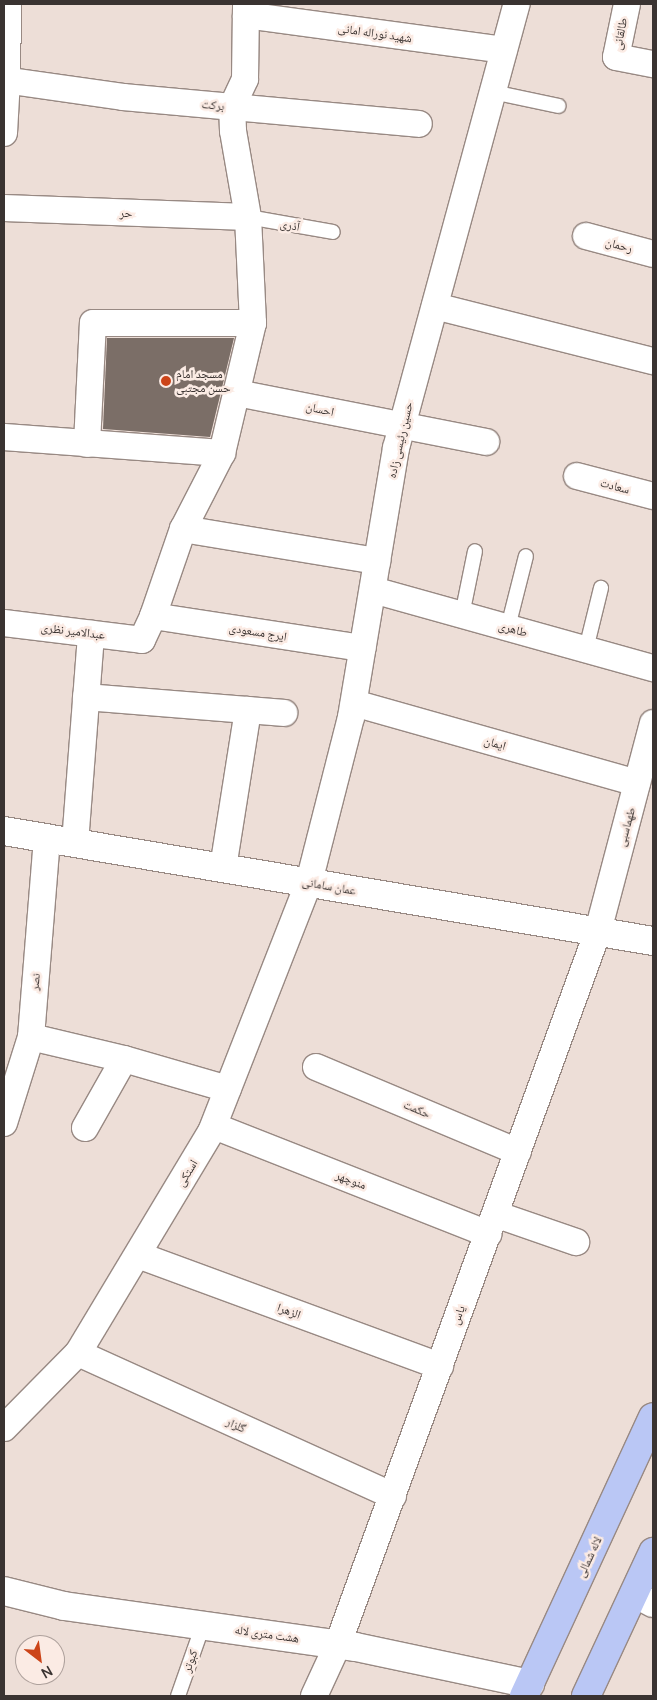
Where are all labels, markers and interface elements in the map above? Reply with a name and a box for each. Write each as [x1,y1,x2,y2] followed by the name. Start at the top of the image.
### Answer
[610,17,630,51] street label: طالقانی
[337,21,413,45] street label: شهید نوراله امانی
[201,97,225,113] street label: برکت
[120,206,132,220] street label: حر
[279,216,301,234] street label: آذری
[604,235,634,255] street label: رحمان
[176,367,231,395] place label: مسجد امام حسن مجتبی
[160,375,172,387] marker: مسجد امام حسن مجتبی
[305,399,335,419] street label: احسان
[384,401,416,479] street label: حسین رئیسی زاده
[599,475,631,497] street label: سعادت
[497,618,529,640] street label: طاهری
[40,620,106,642] street label: عبدالامیر نظری
[228,620,288,644] street label: ایرج مسعودی
[482,733,508,753] street label: ایمان
[614,806,638,848] street label: طهماسبی
[301,874,357,898] street label: عمان سامانی
[27,973,43,991] street label: نصر
[401,1097,433,1121] street label: حکمت
[173,1157,201,1189] street label: استکی
[334,1168,368,1192] street label: منوچهر
[275,1300,303,1322] street label: الزهرا
[448,1303,468,1327] street label: یاس
[224,1414,248,1436] street label: گلزار
[573,1534,605,1580] street label: لاله شمالی
[234,1622,300,1646] street label: هشت متری لاله
[15,1635,65,1685] north arrow
[179,1648,201,1674] street label: کبوتر
[38,1662,56,1683] text: N

